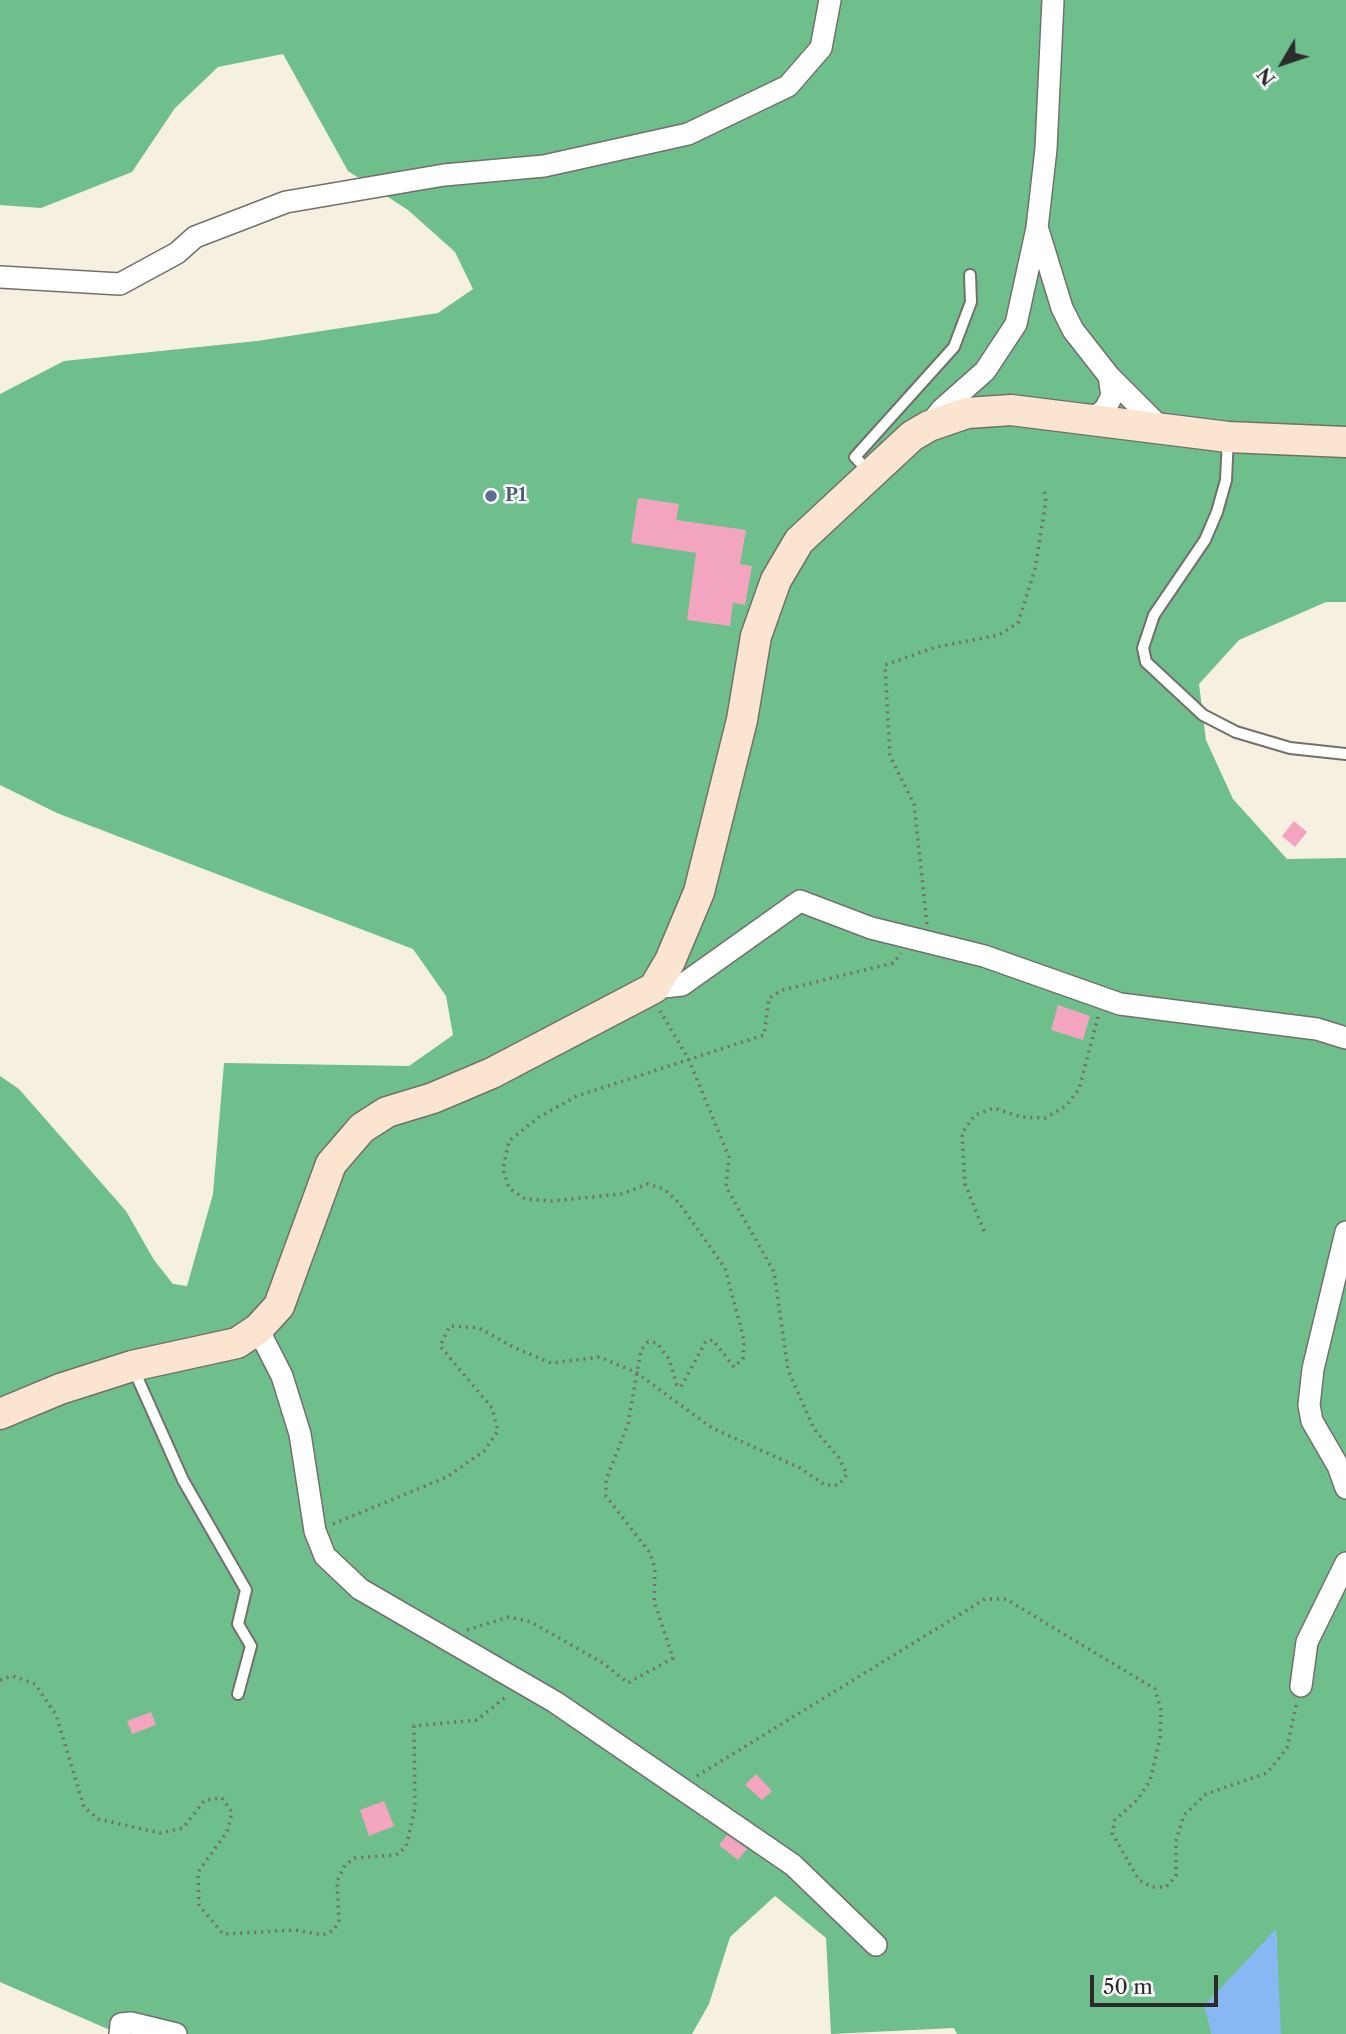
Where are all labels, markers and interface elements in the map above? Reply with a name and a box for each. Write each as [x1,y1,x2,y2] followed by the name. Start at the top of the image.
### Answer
[1248,28,1318,98] north arrow
[1252,63,1280,90] text: N
[505,485,527,507] place label: P1
[483,488,499,504] marker: P1
[1094,1960,1222,2004] scale bar
[1103,1974,1153,1999] text: 50 m

